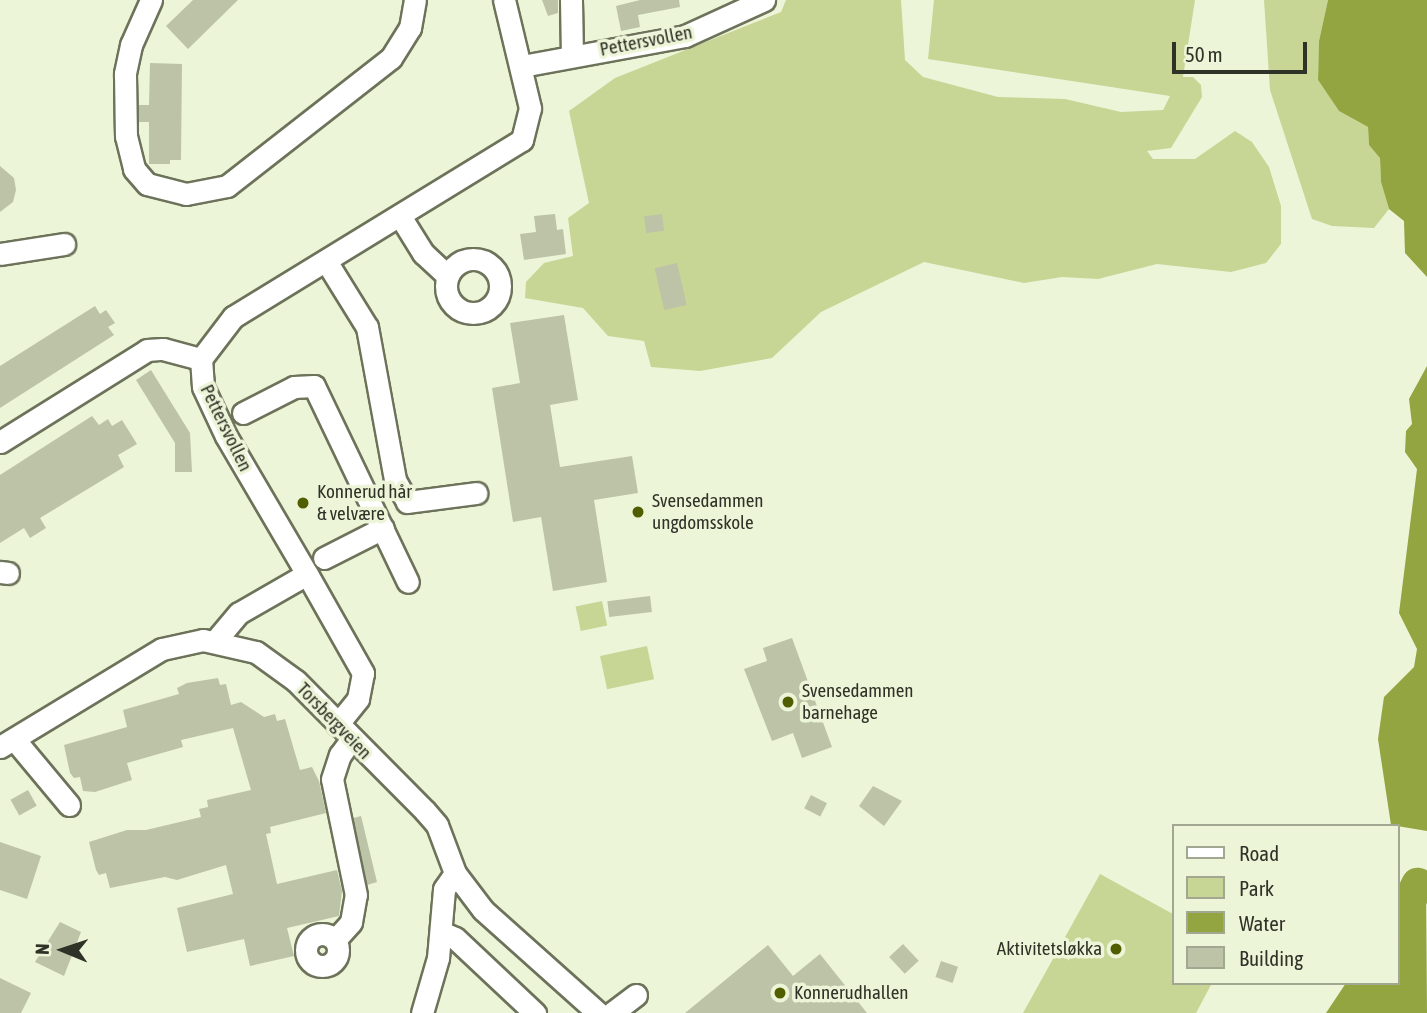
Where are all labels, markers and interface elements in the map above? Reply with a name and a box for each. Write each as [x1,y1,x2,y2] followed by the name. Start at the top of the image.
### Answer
[598,21,694,61] street label: Pettersvollen
[1175,28,1310,72] scale bar
[1185,42,1223,66] text: 50 m
[195,381,257,475] street label: Pettersvollen
[317,481,412,525] place label: Konnerud hår & velvære
[652,490,764,534] place label: Svensedammen ungdomsskole
[295,495,311,511] marker: Konnerud hår & velvære
[630,504,646,520] marker: Svensedammen ungdomsskole
[292,678,376,764] street label: Torsbergveien
[802,680,914,724] place label: Svensedammen barnehage
[780,694,796,710] marker: Svensedammen barnehage
[1172,824,1399,985] legend
[1239,841,1279,865] text: Road
[1239,876,1274,900] text: Park
[1239,911,1285,935] text: Water
[28,915,98,985] north arrow
[997,938,1102,960] place label: Aktivitetsløkka
[1108,941,1124,957] marker: Aktivitetsløkka
[31,943,53,955] text: N
[1239,946,1303,970] text: Building
[794,982,908,1004] place label: Konnerudhallen
[772,985,788,1001] marker: Konnerudhallen

